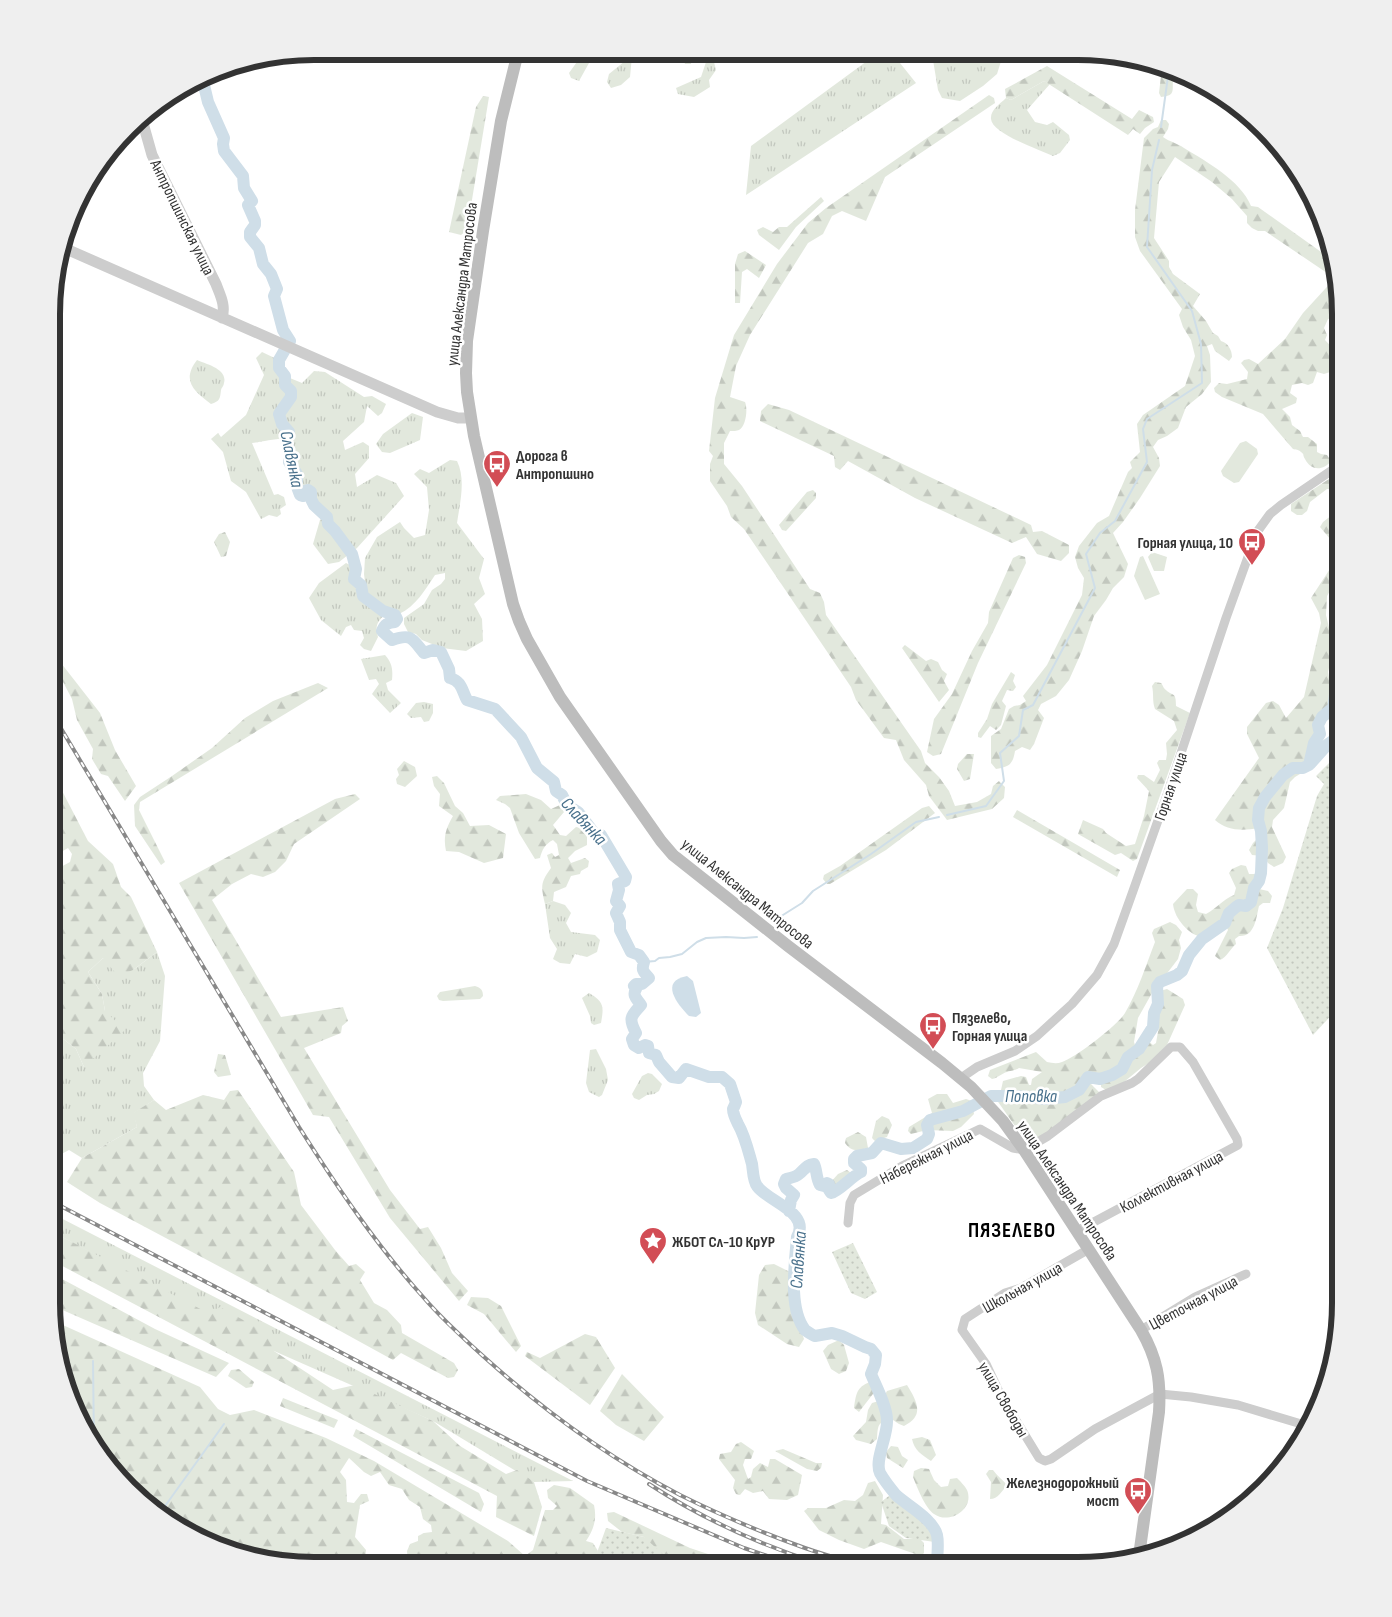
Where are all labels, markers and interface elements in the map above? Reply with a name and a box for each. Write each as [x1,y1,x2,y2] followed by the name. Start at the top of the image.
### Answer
[145,156,218,279] street label: Антропшинская улица
[443,201,482,367] street label: улица Александра Матросова
[275,429,308,490] water label: Славянка
[515,447,594,484] place label: Дорога в Антропшино
[482,449,512,488] bus stop icon: Дорога в Антропшино
[1237,527,1267,566] bus stop icon: Горная улица, 10
[1138,534,1233,553] place label: Горная улица, 10
[1151,750,1192,823] street label: Горная улица
[556,793,611,850] water label: Славянка
[677,835,817,953] street label: улица Александра Матросова
[952,1009,1027,1046] place label: Пязелево, Горная улица
[918,1011,948,1050] bus stop icon: Пязелево, Горная улица
[1005,1086,1058,1107] water label: Поповка
[1013,1117,1121,1264] street label: улица Александра Матросова
[877,1126,976,1189] street label: Набережная улица
[1117,1147,1227,1218] street label: Коллективная улица
[968,1218,1056,1243] district label: ПЯЗЕЛЕВО
[638,1226,668,1265] place icon: ЖБОТ Сл-10 КрУР
[786,1230,811,1289] water label: Славянка
[672,1233,775,1252] place label: ЖБОТ Сл-10 КрУР
[980,1259,1066,1318] street label: Школьная улица
[1146,1272,1241,1335] street label: Цветочная улица
[974,1359,1032,1441] street label: улица Свободы
[1006,1474,1119,1511] place label: Железнодорожный мост
[1123,1476,1153,1515] bus stop icon: Железнодорожный мост

